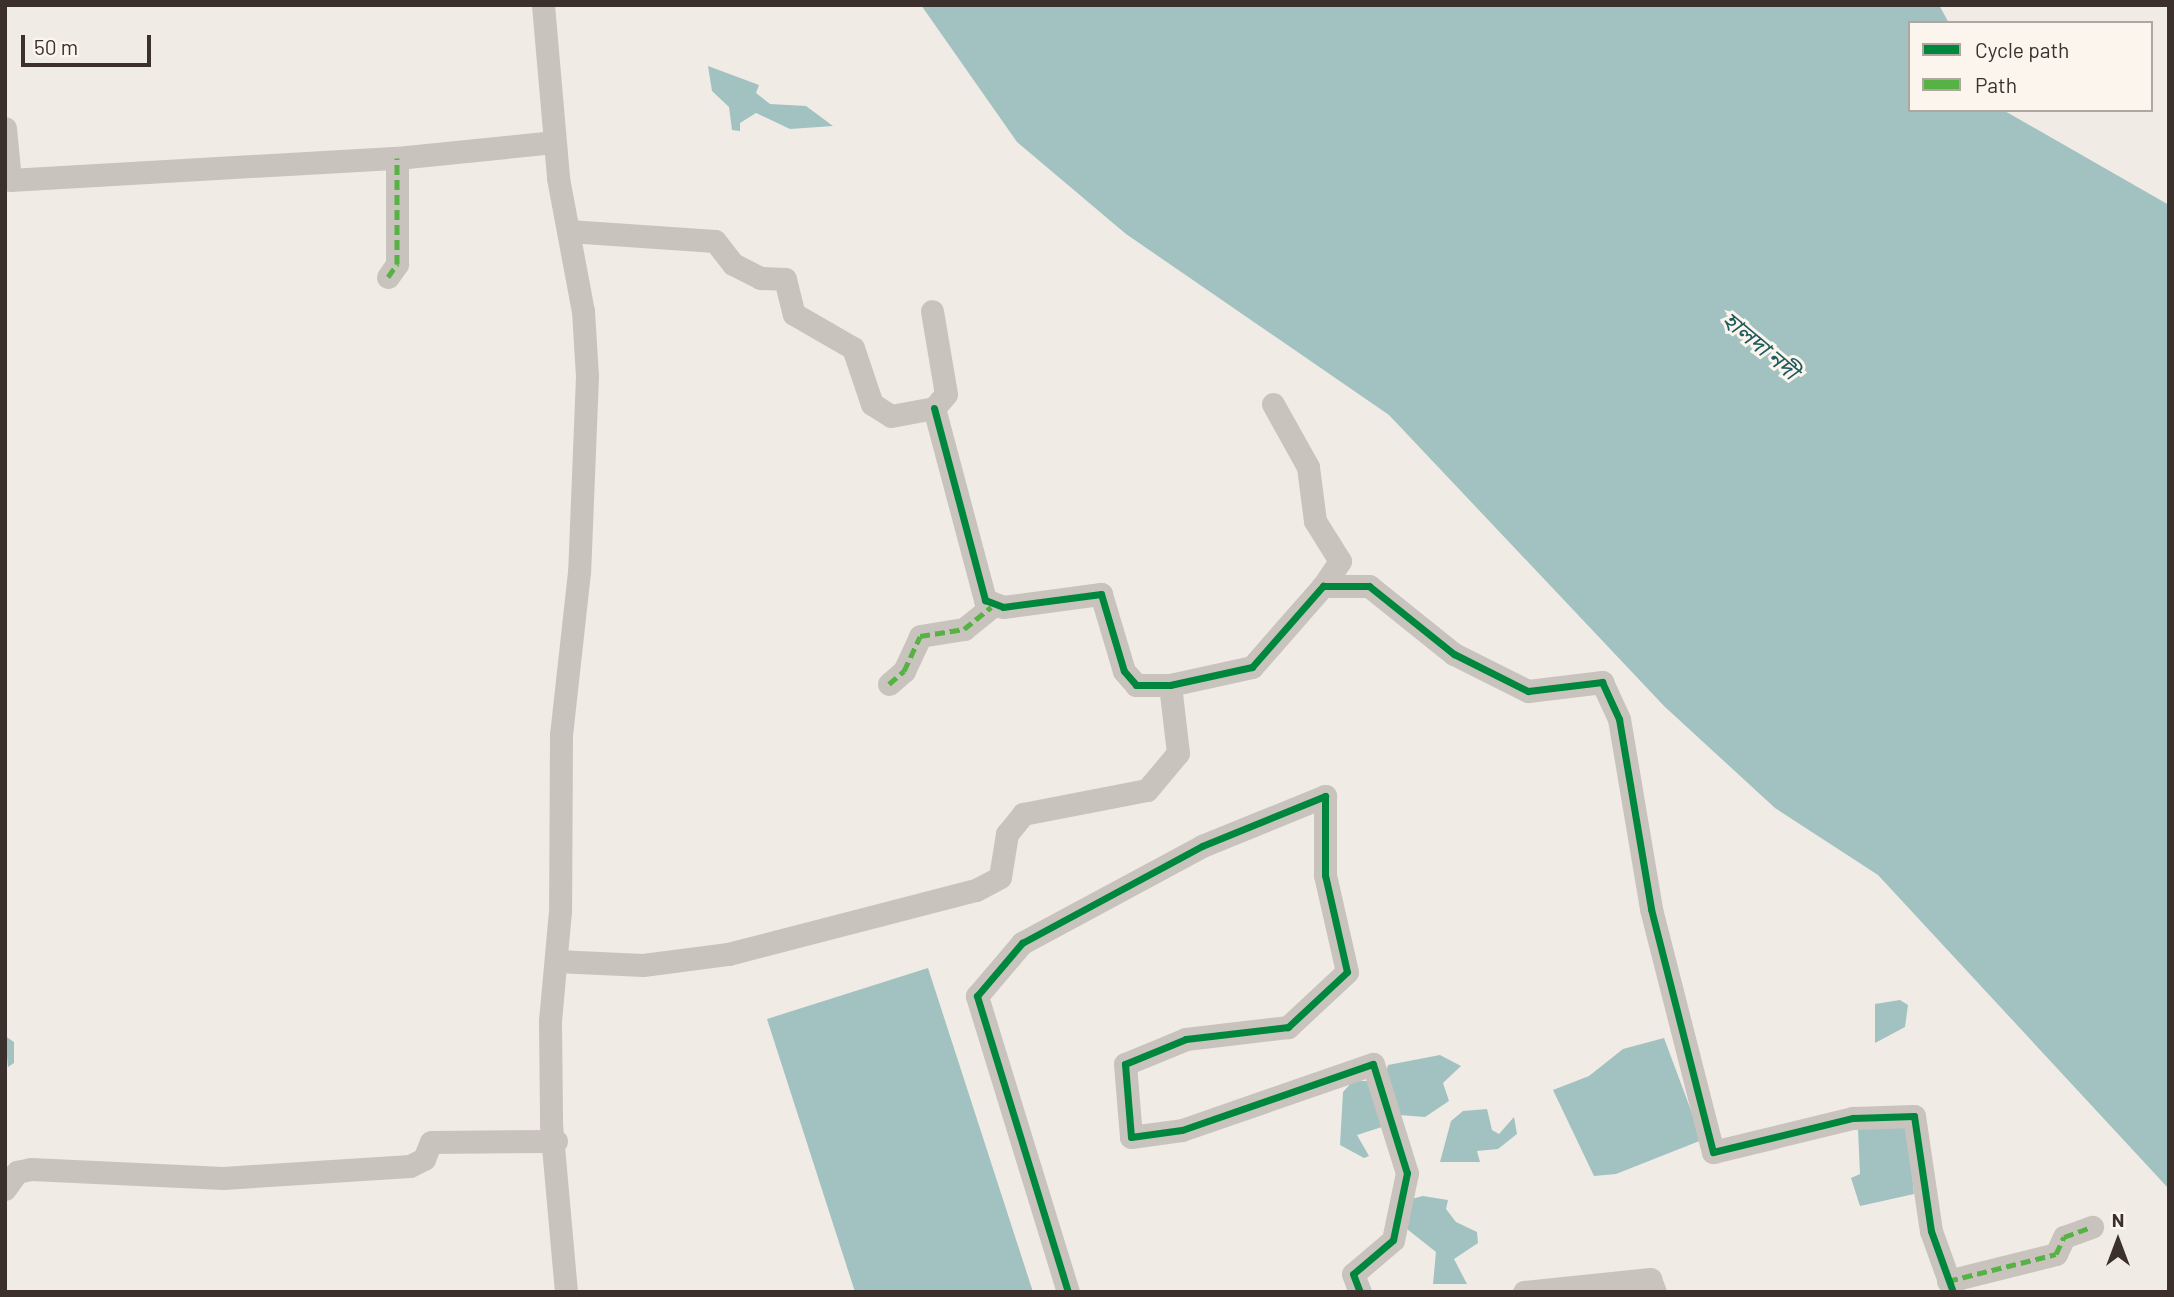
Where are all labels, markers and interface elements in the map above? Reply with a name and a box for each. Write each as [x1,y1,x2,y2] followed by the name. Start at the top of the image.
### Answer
[24,21,154,65] scale bar
[1908,21,2153,112] legend
[34,34,78,59] text: 50 m
[1975,37,2069,62] text: Cycle path
[1975,72,2017,97] text: Path
[1717,305,1805,385] water label: হালদা নদী
[2083,1206,2153,1276] north arrow
[2112,1208,2124,1231] text: N

